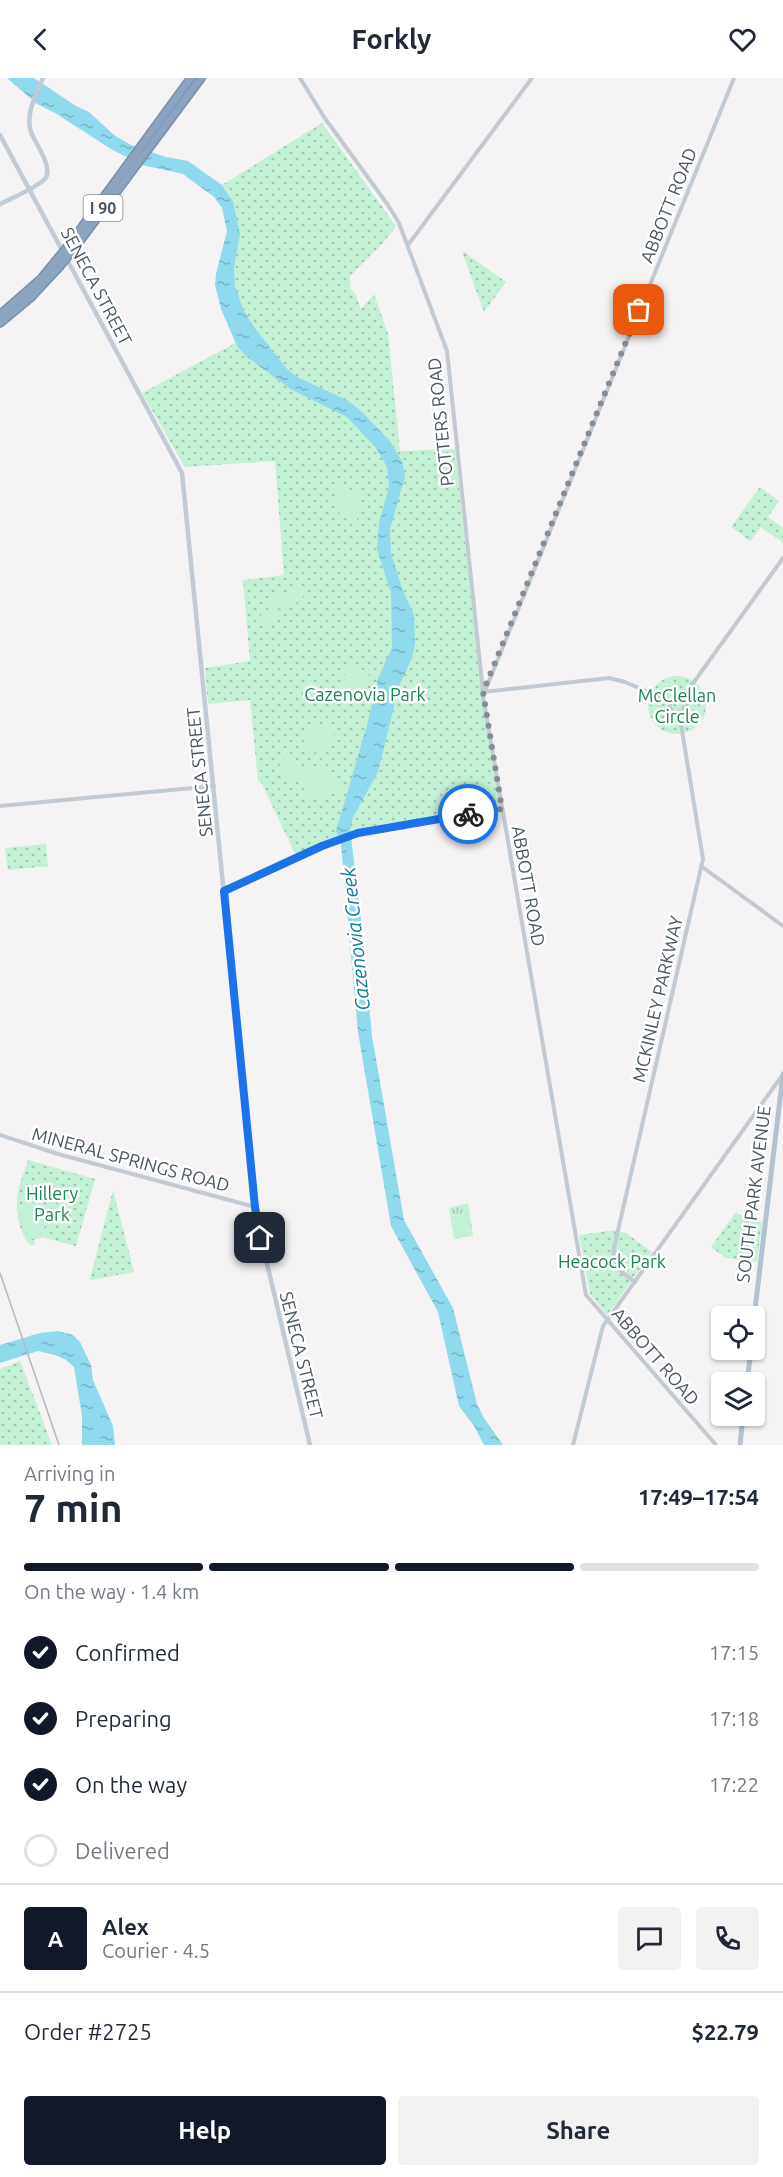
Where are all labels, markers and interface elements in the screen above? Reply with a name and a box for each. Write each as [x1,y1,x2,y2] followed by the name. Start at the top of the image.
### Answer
[24,23,57,56] icon: back
[726,23,759,56] icon: heart
[352,24,431,54] text: Forkly
[636,145,700,265] street label: ABBOTT ROAD
[84,195,122,221] road number: I 90
[58,224,136,348] street label: SENECA STREET
[613,284,664,335] pin
[622,293,655,326] icon: bag
[423,357,457,487] street label: POTTERS ROAD
[304,684,426,704] park label: Cazenovia Park
[638,685,716,726] park label: McClellan Circle
[182,706,216,838] street label: SENECA STREET
[438,784,498,844] courier
[452,798,485,831] icon: bike
[509,824,549,948] street label: ABBOTT ROAD
[336,865,374,1012] water label: Cazenovia Creek
[628,913,686,1084] street label: MCKINLEY PARKWAY
[732,1104,774,1284] street label: SOUTH PARK AVENUE
[30,1123,232,1195] street label: MINERAL SPRINGS ROAD
[26,1183,78,1224] park label: Hillery Park
[234,1212,285,1263] pin
[243,1221,276,1254] icon: home
[558,1251,666,1271] park label: Heacock Park
[277,1289,327,1421] street label: SENECA STREET
[608,1303,704,1409] street label: ABBOTT ROAD
[711,1306,765,1426] map controls
[711,1306,765,1360] button: locate
[711,1372,765,1426] button: layers
[24,1462,115,1485] text: Arriving in
[638,1484,759,1509] text: 17:49–17:54
[24,1486,123,1529] text: 7 min
[24,1580,199,1603] text: On the way · 1.4 km
[24,1636,57,1669] icon: check
[75,1640,180,1665] text: Confirmed
[709,1641,759,1664] text: 17:15
[24,1702,57,1735] icon: check
[75,1706,172,1731] text: Preparing
[709,1707,759,1730] text: 17:18
[24,1768,57,1801] icon: check
[75,1772,187,1797] text: On the way
[709,1773,759,1796] text: 17:22
[75,1838,170,1863] text: Delivered
[618,1907,681,1970] button: chat
[696,1907,759,1970] button: phone
[102,1914,149,1939] text: Alex
[48,1926,63,1951] text: A
[102,1939,210,1962] text: Courier · 4.5
[24,2019,152,2044] text: Order #2725
[692,2019,759,2044] text: $22.79
[24,2096,386,2165] button: Help
[398,2096,759,2165] button: Share

